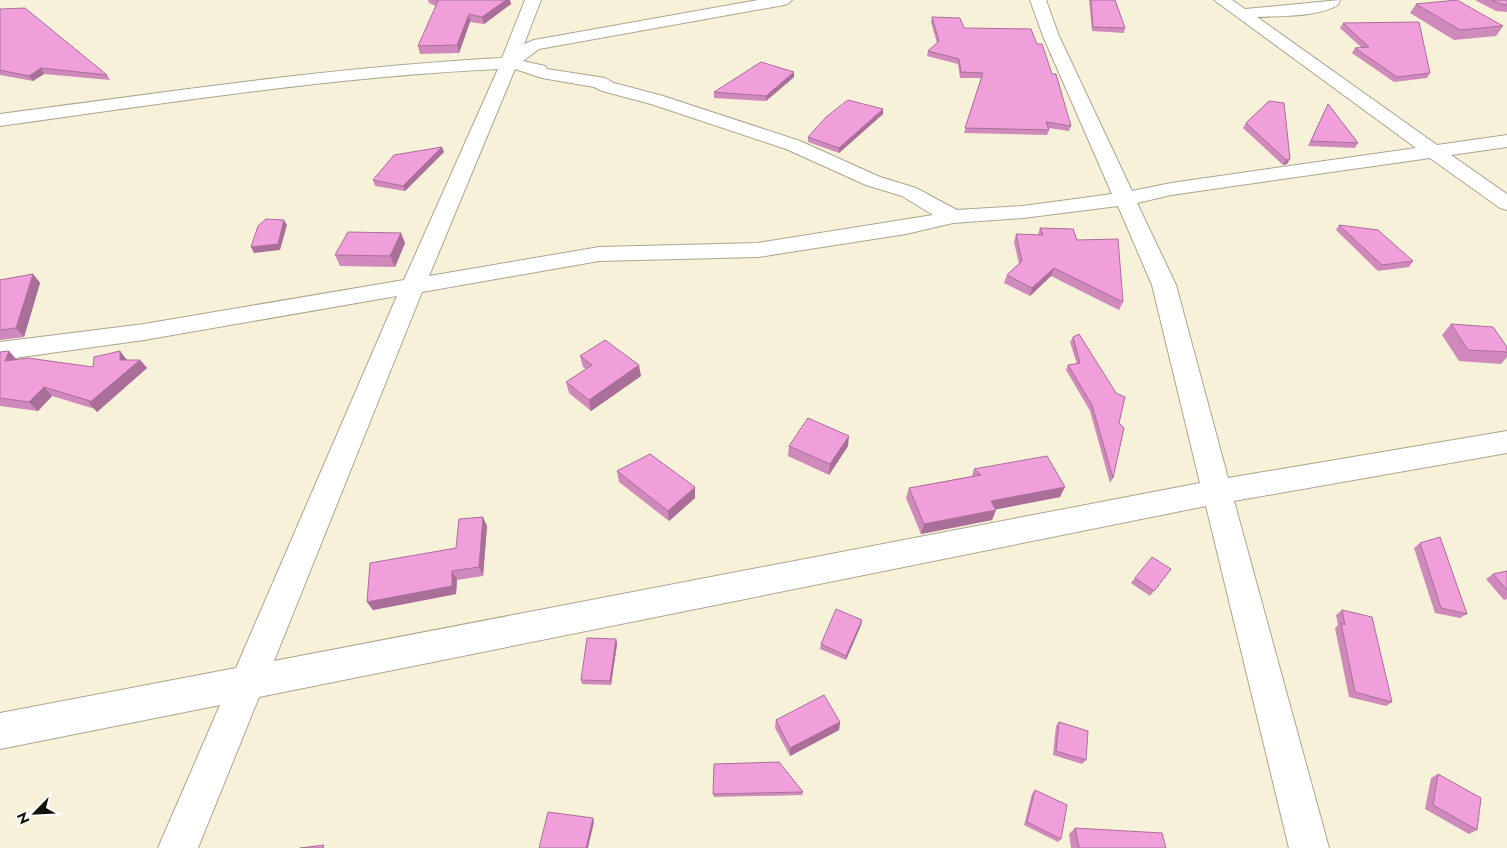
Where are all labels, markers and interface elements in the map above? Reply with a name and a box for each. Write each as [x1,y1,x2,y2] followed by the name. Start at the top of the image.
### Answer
[10,788,60,838] north arrow
[12,809,35,827] text: N

